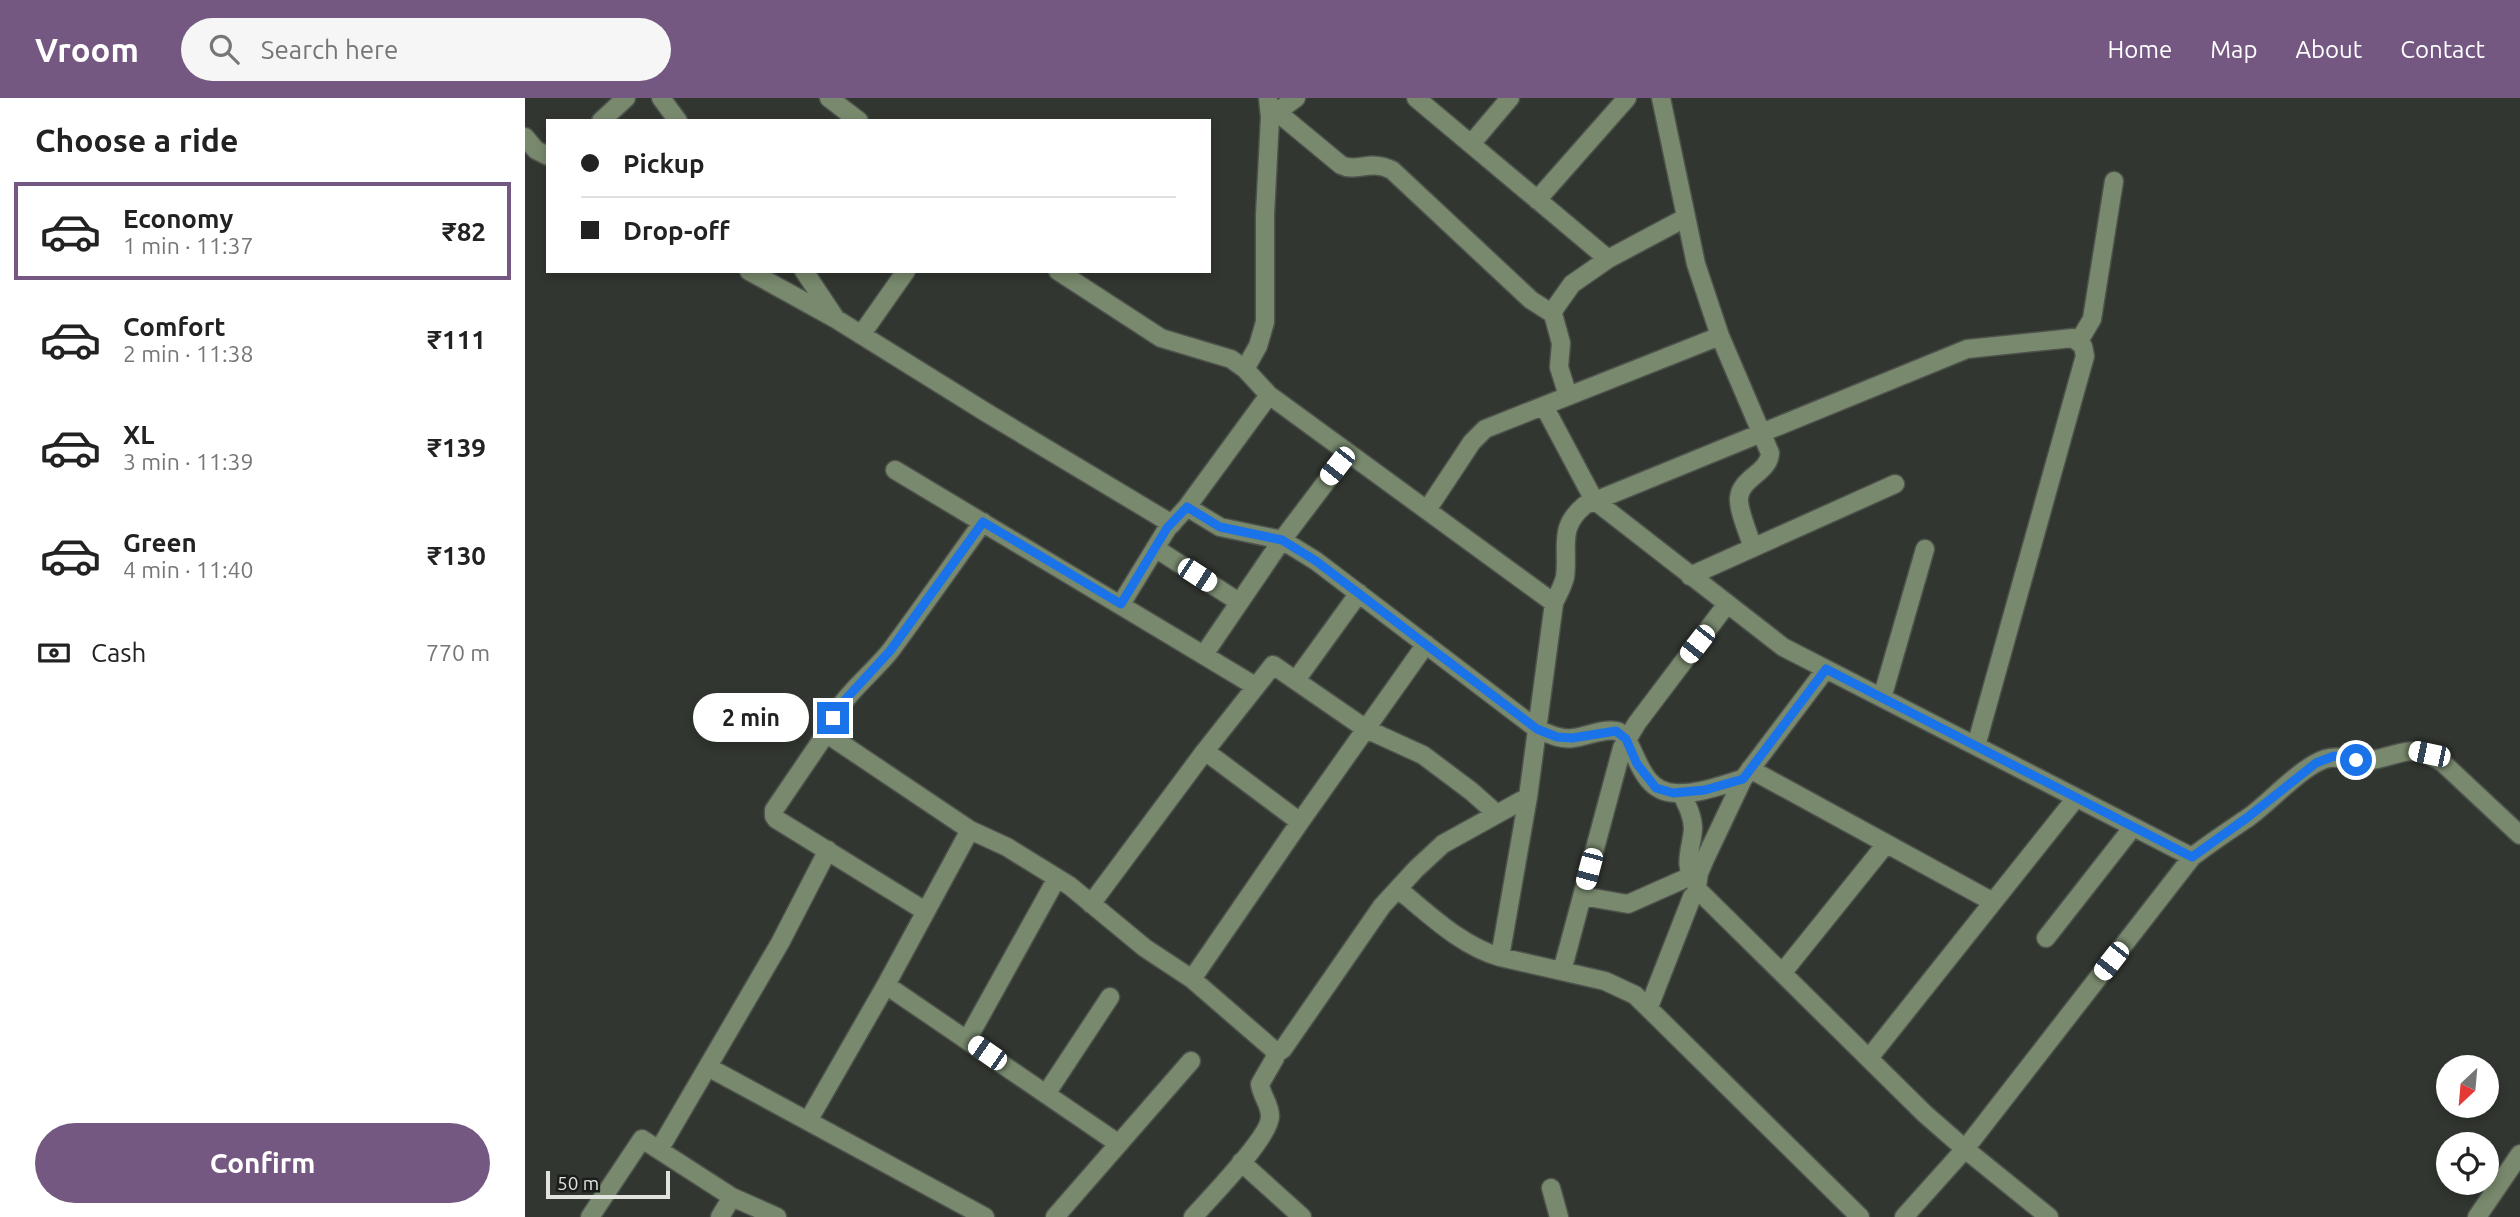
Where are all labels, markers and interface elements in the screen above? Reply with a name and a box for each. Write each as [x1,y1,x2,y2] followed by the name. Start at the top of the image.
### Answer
[181,18,671,81] search box
[205,30,243,68] icon: search
[35,31,139,68] text: Vroom
[261,35,398,64] text: Search here
[2107,36,2172,63] text: Home
[2210,36,2257,63] text: Map
[2295,36,2362,63] text: About
[2400,36,2485,63] text: Contact
[35,122,238,158] text: Choose a ride
[623,149,705,178] text: Pickup
[39,200,102,263] icon: car
[123,204,233,233] text: Economy
[623,216,730,245] text: Drop-off
[442,217,486,246] text: ₹82
[123,233,254,258] text: 1 min · 11:37
[39,308,102,371] icon: car
[123,312,226,341] text: Comfort
[427,325,486,354] text: ₹111
[123,341,254,366] text: 2 min · 11:38
[39,416,102,479] icon: car
[123,420,154,449] text: XL
[427,433,486,462] text: ₹139
[1316,443,1359,489] car
[123,449,254,474] text: 3 min · 11:39
[39,524,102,587] icon: car
[123,528,197,557] text: Green
[427,541,486,570] text: ₹130
[1174,555,1221,595] car
[123,557,254,582] text: 4 min · 11:40
[1676,621,1719,667] car
[35,634,73,672] icon: cash
[91,638,146,667] text: Cash
[426,640,490,665] text: 770 m
[693,694,809,742] callout: 2 min
[817,702,849,734] route end
[722,705,780,730] text: 2 min
[2407,739,2452,769] car
[2340,744,2372,776] route start
[1574,846,1605,892] car
[2090,938,2133,984] car
[964,1032,1011,1074] car
[2436,1055,2499,1118] north arrow
[2436,1055,2499,1195] map controls
[35,1123,490,1203] button: Confirm
[2436,1132,2499,1195] button: locate
[546,1168,670,1200] scale bar
[557,1172,599,1194] text: 50 m

